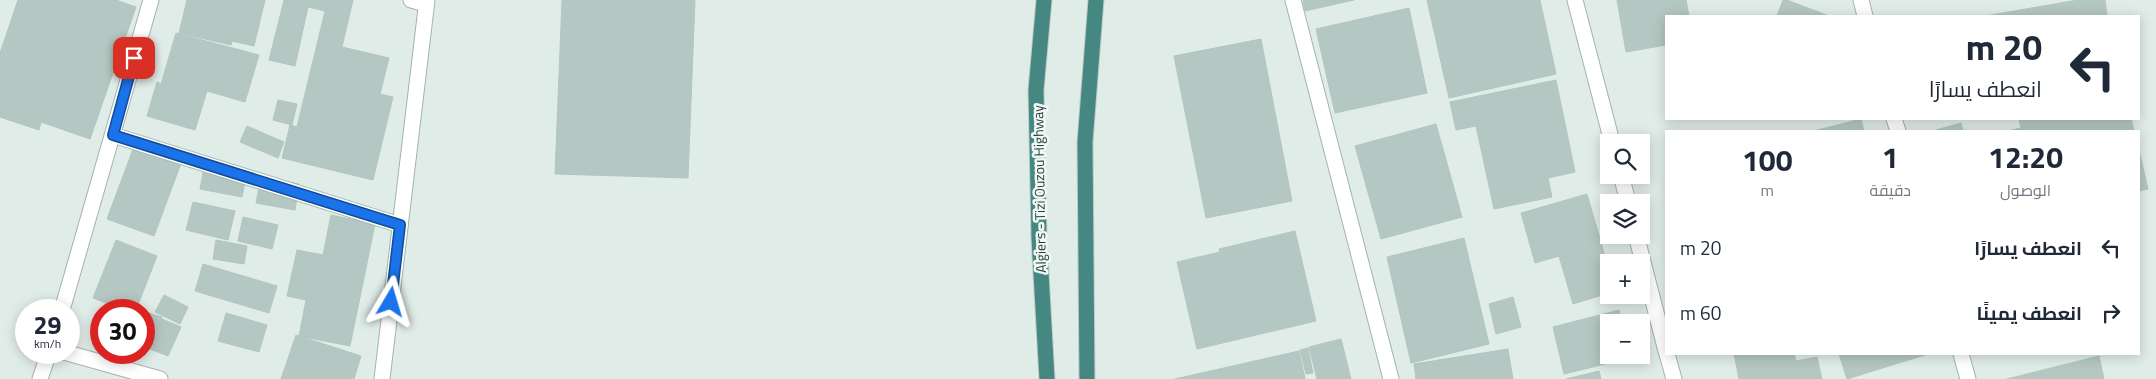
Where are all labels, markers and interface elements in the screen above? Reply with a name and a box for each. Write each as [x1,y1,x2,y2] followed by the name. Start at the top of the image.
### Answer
[1966,20,2042,74] text: 20 m
[2060,35,2125,100] icon: left
[113,37,155,79] pin
[120,44,148,72] icon: arrive
[1929,72,2042,106] text: انعطف يسارًا
[1027,105,1051,273] street label: Algiers - Tizi Ouzou Highway
[1600,134,1650,364] map controls
[1600,134,1650,184] button: search
[1882,134,1899,180] text: 1
[1988,134,2063,180] text: 12:20
[1742,137,1792,183] text: 100
[1761,178,1774,202] text: m
[1869,178,1911,202] text: دقيقة
[2000,178,2051,202] text: الوصول
[1600,194,1650,244] button: layers
[1680,233,1721,262] text: 20 m
[1974,233,2082,262] text: انعطف يسارًا
[2097,234,2125,262] icon: left
[1600,254,1650,304] button: +
[364,275,416,327] position arrow
[1680,298,1721,327] text: 60 m
[1977,298,2082,327] text: انعطف يمينًا
[90,299,155,364] speed limit sign: 30
[2097,299,2125,327] icon: right
[33,306,62,344] text: 29
[1600,314,1650,364] button: −
[34,334,61,353] text: km/h

